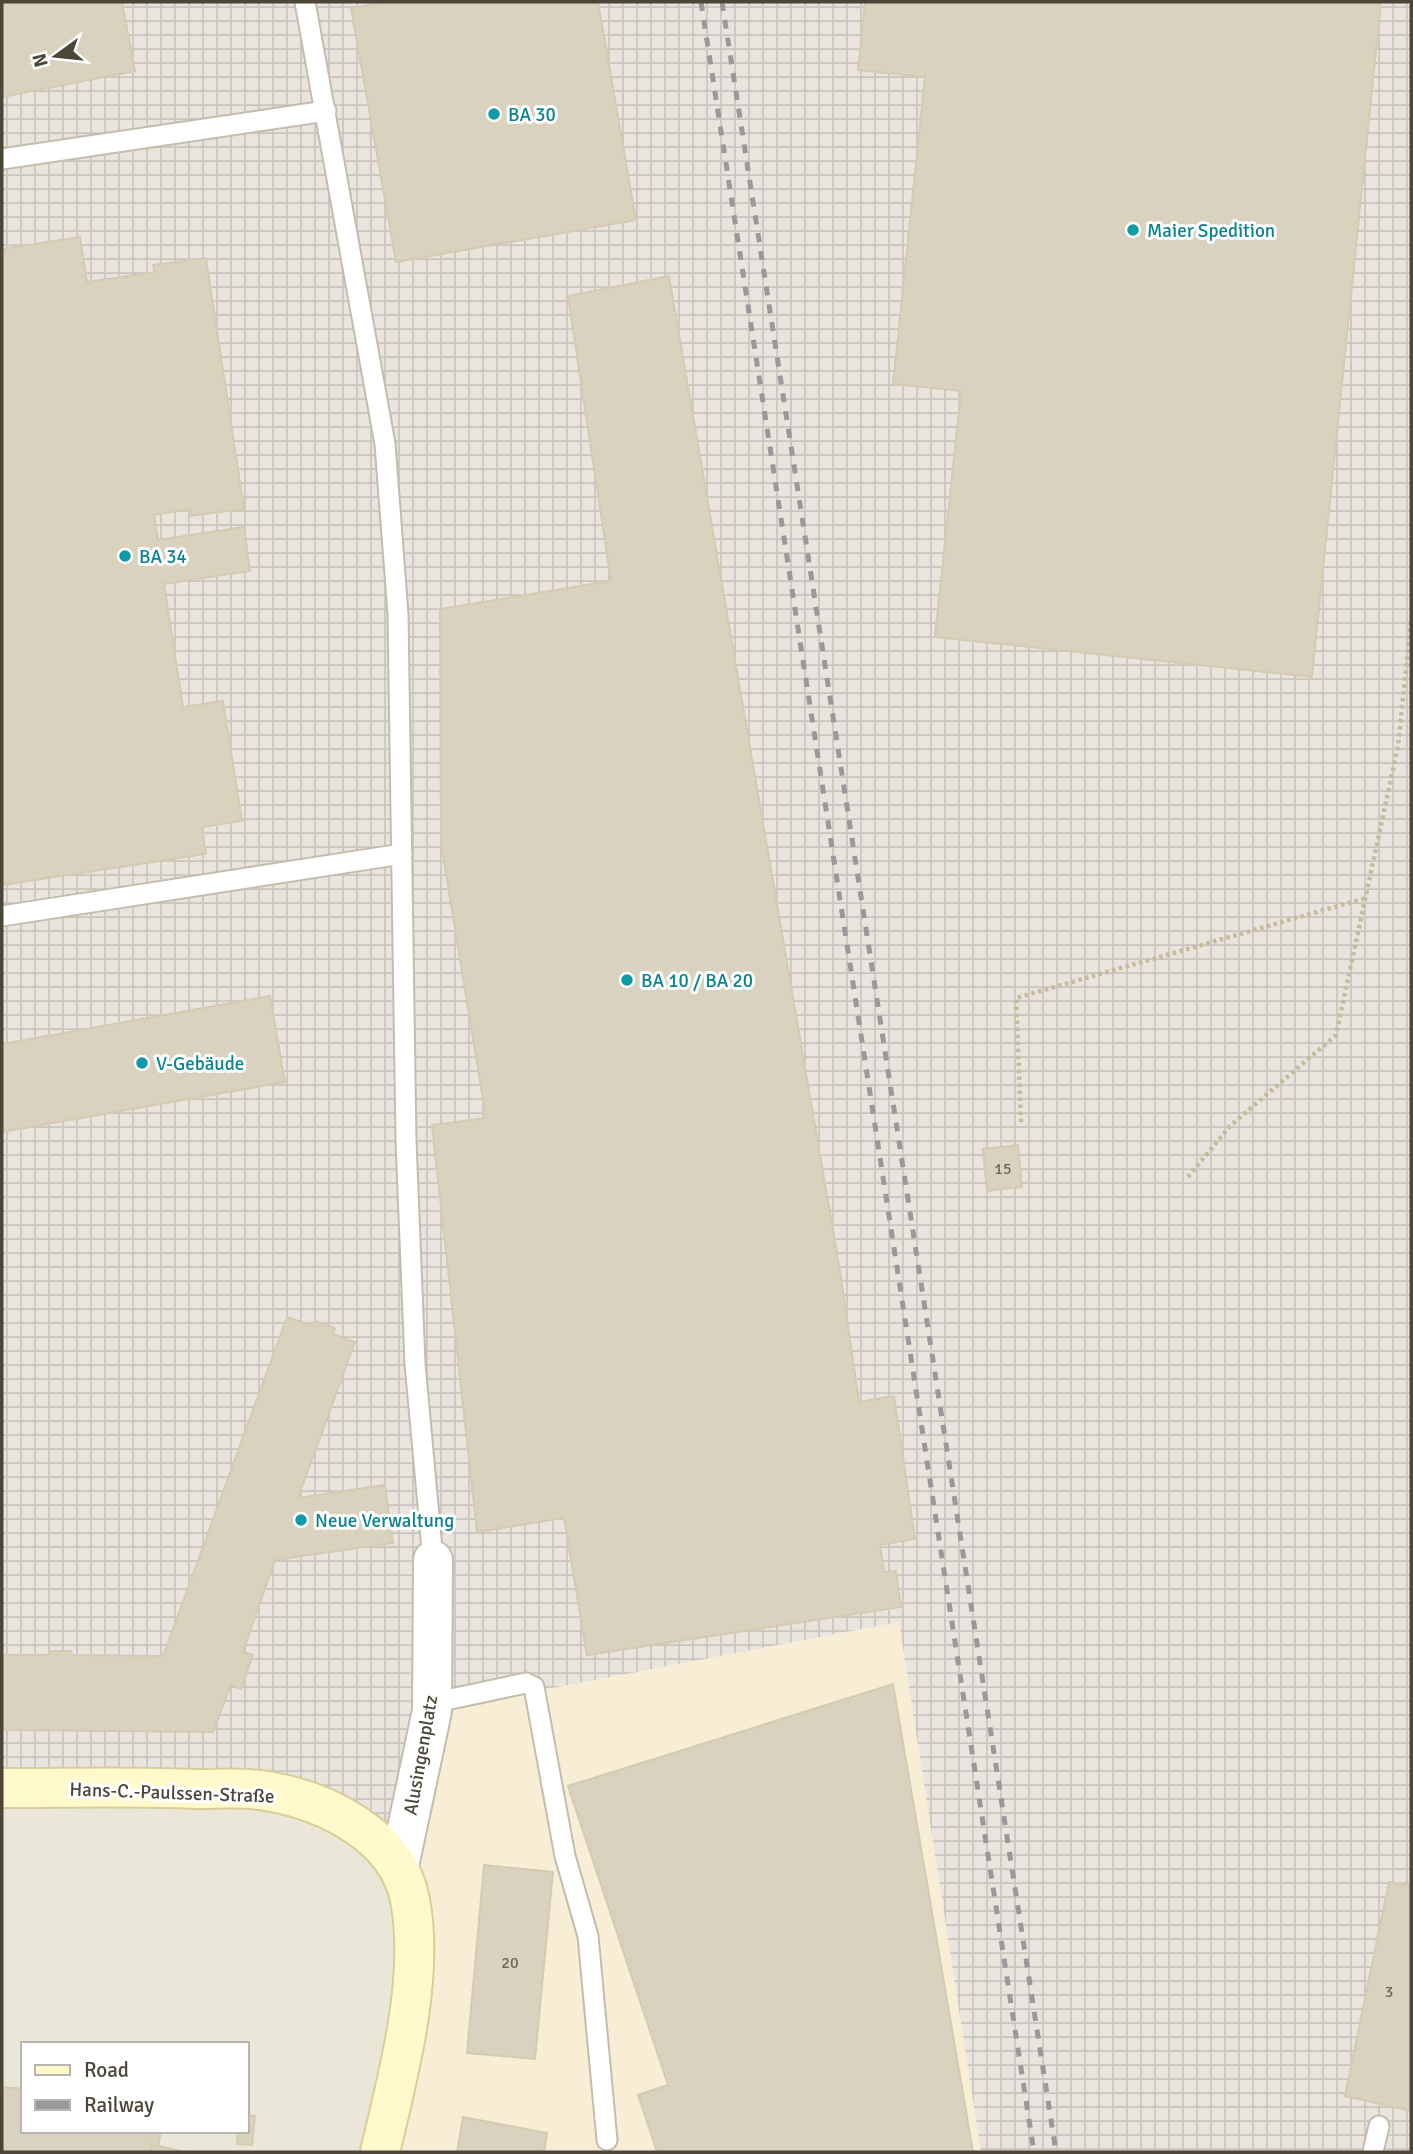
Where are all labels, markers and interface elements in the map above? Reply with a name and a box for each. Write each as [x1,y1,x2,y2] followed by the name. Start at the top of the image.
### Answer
[21,21,91,91] north arrow
[27,51,54,70] text: N
[508,103,556,127] place label: BA 30
[486,106,502,122] marker: BA 30
[1147,219,1275,243] place label: Maier Spedition
[1125,222,1141,238] marker: Maier Spedition
[139,545,187,569] place label: BA 34
[117,548,133,564] marker: BA 34
[641,969,753,993] place label: BA 10 / BA 20
[619,972,635,988] marker: BA 10 / BA 20
[156,1052,244,1076] place label: V-Gebäude
[134,1055,150,1071] marker: V-Gebäude
[994,1159,1012,1179] house number: 15
[315,1509,454,1533] place label: Neue Verwaltung
[293,1512,309,1528] marker: Neue Verwaltung
[399,1693,443,1817] street label: Alusingenplatz
[69,1777,275,1809] street label: Hans-C.-Paulssen-Straße
[501,1953,519,1973] house number: 20
[1385,1982,1393,2002] house number: 3
[21,2042,248,2133] legend
[84,2057,129,2083] text: Road
[84,2092,154,2118] text: Railway

